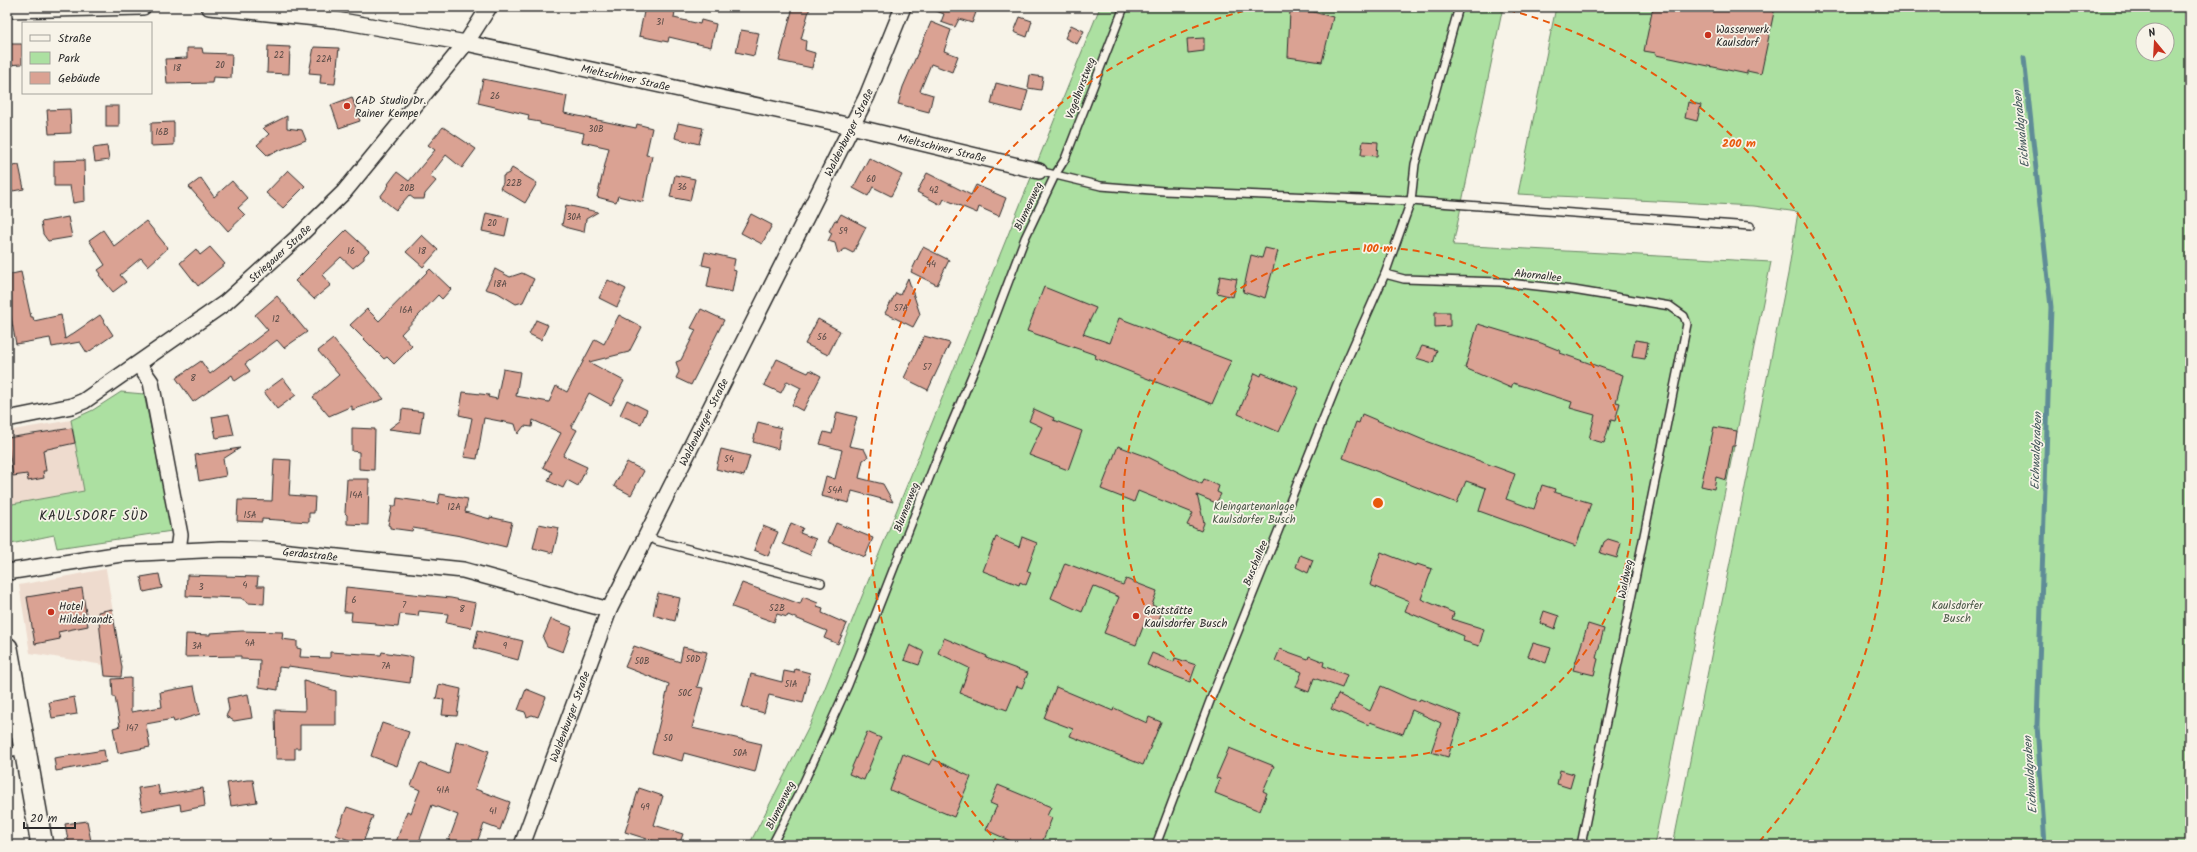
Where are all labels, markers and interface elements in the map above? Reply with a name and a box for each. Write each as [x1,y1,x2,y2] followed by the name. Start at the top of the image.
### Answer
[656,15,664,30] house number: 31
[1716,21,1770,52] place label: Wasserwerk Kaulsdorf
[22,22,152,94] legend
[2135,22,2175,62] north arrow
[2146,24,2158,43] text: N
[58,29,92,48] text: Straße
[1703,30,1713,40] marker: Wasserwerk Kaulsdorf
[274,48,284,63] house number: 22
[58,49,80,68] text: Park
[316,52,332,67] house number: 22A
[1061,55,1101,122] street label: Vogelhorstweg
[215,58,225,73] house number: 20
[579,60,672,97] street label: Mieltschiner Straße
[173,61,182,76] house number: 18
[58,69,100,88] text: Gebäude
[820,86,879,180] street label: Waldenburger Straße
[2008,88,2035,169] water label: Eichwaldgraben
[490,89,500,104] house number: 26
[355,92,426,123] place label: CAD Studio Dr. Rainer Kempe
[342,101,352,111] marker: CAD Studio Dr. Rainer Kempe
[588,122,604,137] house number: 30B
[155,125,169,140] house number: 16B
[896,129,988,168] street label: Mieltschiner Straße
[1722,134,1756,153] text: 200 m
[866,172,876,187] house number: 60
[506,176,522,191] house number: 22B
[1010,179,1048,234] street label: Blumenweg
[677,180,687,195] house number: 36
[399,181,415,196] house number: 20B
[929,183,939,198] house number: 42
[566,210,582,225] house number: 30A
[487,216,497,231] house number: 20
[245,220,316,288] street label: Striegauer Straße
[838,224,848,239] house number: 59
[1363,239,1393,258] text: 100 m
[347,244,355,259] house number: 16
[418,244,427,259] house number: 18
[926,257,936,272] house number: 44
[1513,265,1563,287] street label: Ahornallee
[493,277,507,292] house number: 18A
[894,301,909,316] house number: 57A
[399,303,413,318] house number: 16A
[272,312,280,327] house number: 12
[817,330,827,345] house number: 56
[923,360,932,375] house number: 57
[190,371,196,386] house number: 8
[675,375,734,469] street label: Waldenburger Straße
[2026,410,2047,490] water label: Eichwaldgraben
[724,452,734,467] house number: 54
[889,480,925,535] street label: Blumenweg
[827,483,843,498] house number: 54A
[349,488,363,503] house number: 14A
[1371,496,1385,510] centre of rings
[1212,498,1296,529] park label: Kleingartenanlage Kaulsdorfer Busch
[447,500,461,515] house number: 12A
[39,506,149,527] district label: KAULSDORF SÜD
[243,508,257,523] house number: 15A
[1239,538,1273,589] street label: Buschallee
[282,543,339,567] street label: Gerdastraße
[1613,558,1639,600] street label: Waldweg
[243,578,248,593] house number: 4
[198,580,204,595] house number: 3
[351,593,357,608] house number: 6
[1931,597,1984,628] park label: Kaulsdorfer Busch
[59,598,113,629] place label: Hotel Hildebrandt
[402,598,407,613] house number: 7
[769,601,785,616] house number: 52B
[459,602,465,617] house number: 8
[1144,602,1227,633] place label: Gaststätte Kaulsdorfer Busch
[46,607,56,617] marker: Hotel Hildebrandt
[1131,611,1141,621] marker: Gaststätte Kaulsdorfer Busch
[245,636,256,651] house number: 4A
[192,639,203,654] house number: 3A
[503,639,508,654] house number: 9
[685,652,701,667] house number: 50D
[634,654,650,669] house number: 50B
[381,659,391,674] house number: 7A
[545,669,596,765] street label: Waldenburger Straße
[784,677,798,692] house number: 51A
[678,686,692,701] house number: 50C
[126,721,139,736] house number: 147
[663,731,673,746] house number: 50
[2018,734,2043,814] water label: Eichwaldgraben
[733,746,748,761] house number: 50A
[761,778,800,833] street label: Blumenweg
[436,783,450,798] house number: 41A
[640,800,650,815] house number: 49
[24,804,75,830] scale bar
[489,804,497,819] house number: 41
[30,809,58,828] text: 20 m

